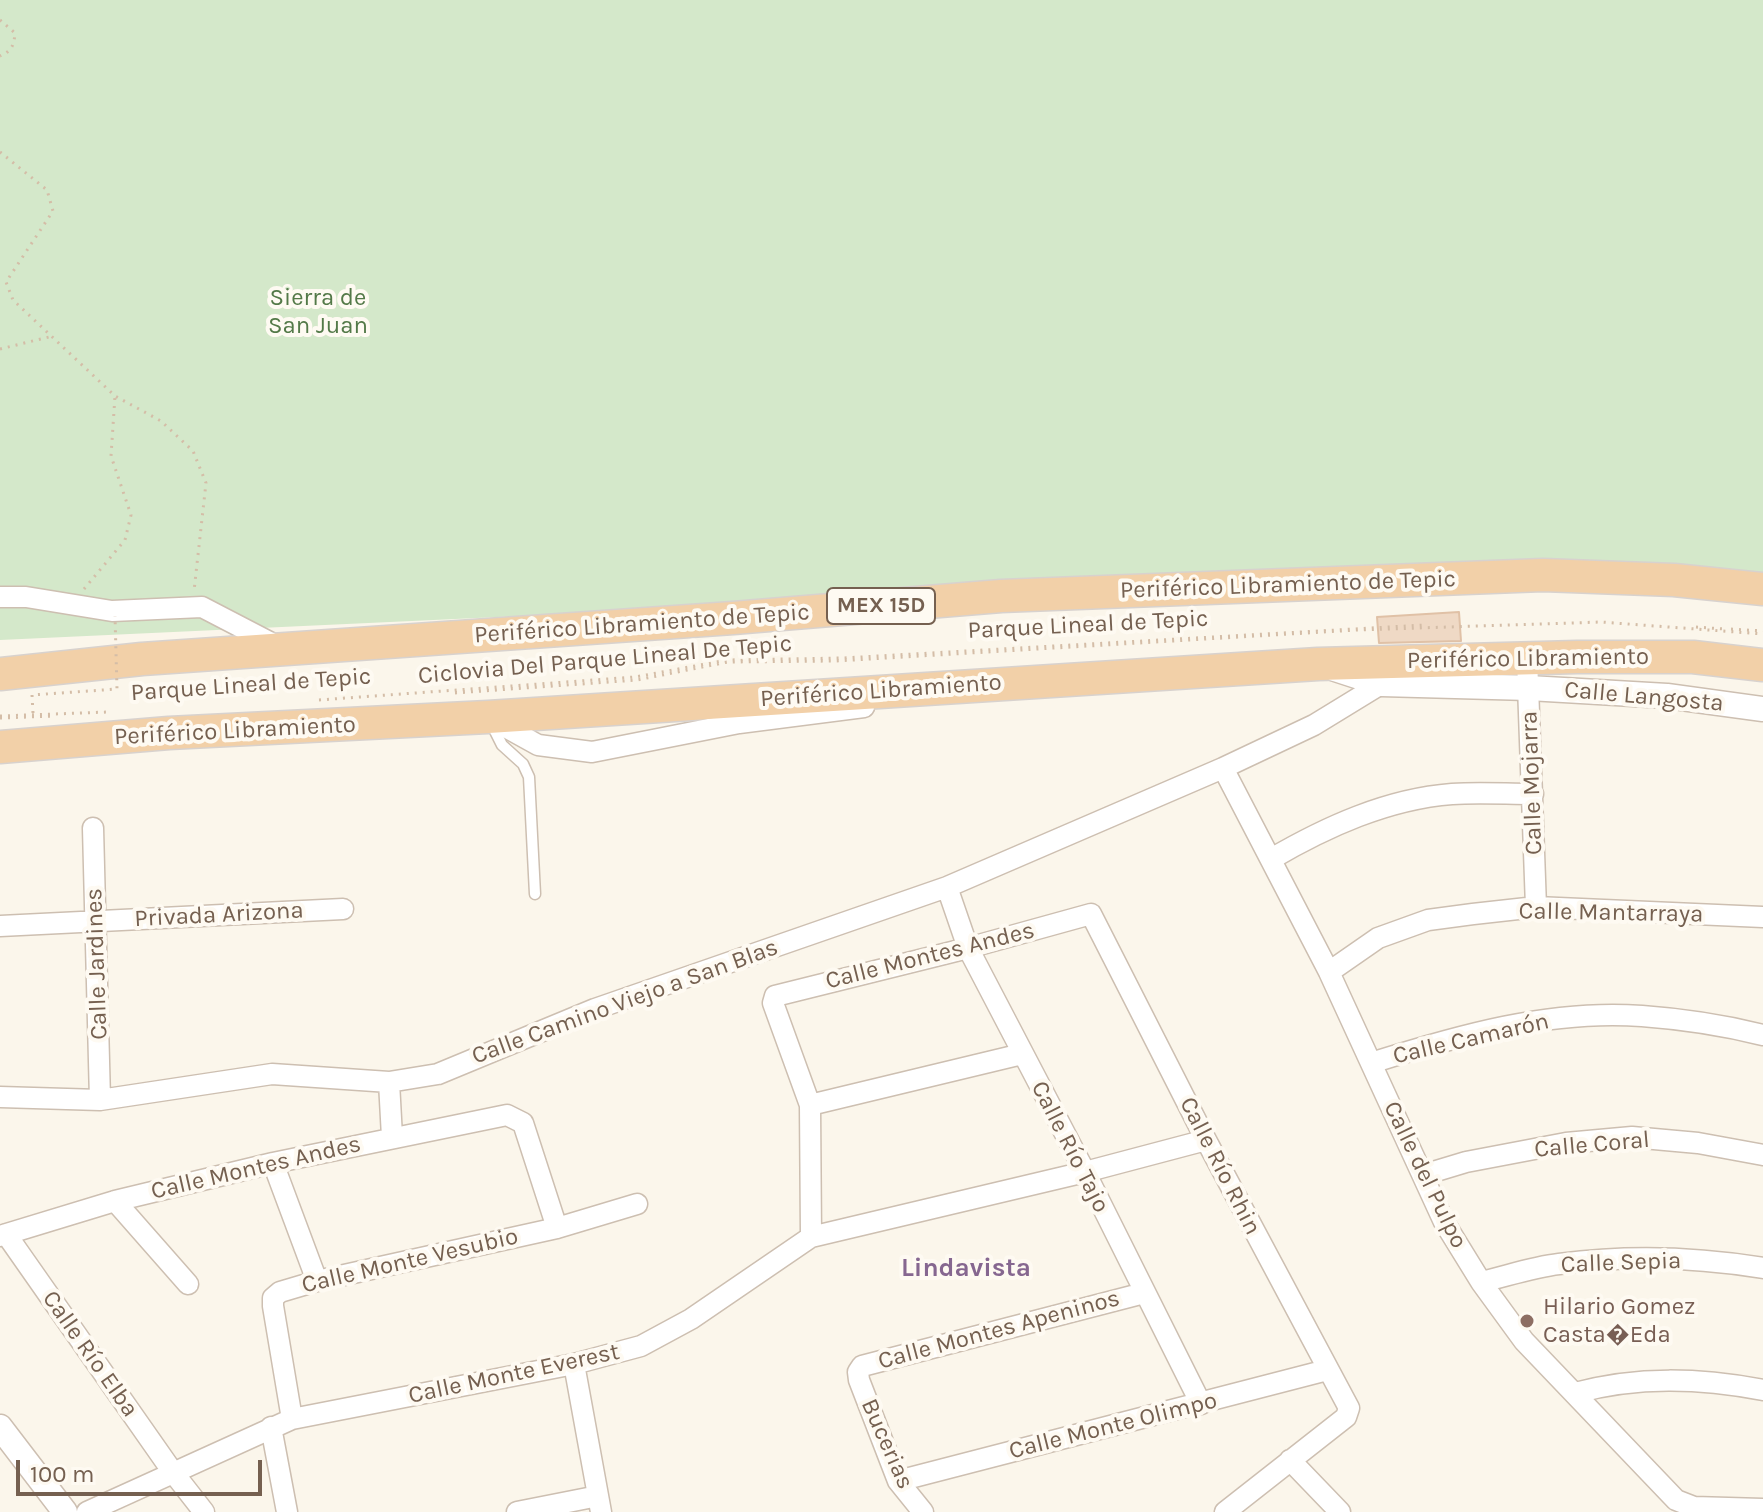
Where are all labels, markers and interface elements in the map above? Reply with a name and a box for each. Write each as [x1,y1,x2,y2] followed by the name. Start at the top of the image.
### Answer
[268,284,368,340] park label: Sierra de San Juan
[1120,565,1456,605] street label: Periférico Libramiento de Tepic
[827,588,935,624] road number: MEX 15D
[473,598,811,650] street label: Periférico Libramiento de Tepic
[967,604,1209,646] street label: Parque Lineal de Tepic
[417,629,793,691] street label: Ciclovia Del Parque Lineal De Tepic
[1407,642,1649,676] street label: Periférico Libramiento
[130,662,372,708] street label: Parque Lineal de Tepic
[759,668,1003,714] street label: Periférico Libramiento
[1563,676,1725,718] street label: Calle Langosta
[113,710,357,752] street label: Periférico Libramiento
[1515,710,1549,856] street label: Calle Mojarra
[80,888,114,1040] street label: Calle Jardines
[134,896,304,934] street label: Privada Arizona
[1518,897,1704,929] street label: Calle Mantarraya
[822,916,1038,996] street label: Calle Montes Andes
[468,933,782,1071] street label: Calle Camino Viejo a San Blas
[1390,1007,1552,1071] street label: Calle Camarón
[1025,1076,1115,1218] street label: Calle Río Tajo
[1173,1092,1267,1240] street label: Calle Río Rhin
[1377,1097,1473,1253] street label: Calle del Pulpo
[1533,1126,1651,1164] street label: Calle Coral
[148,1130,364,1206] street label: Calle Montes Andes
[299,1222,521,1300] street label: Calle Monte Vesubio
[1560,1247,1682,1279] street label: Calle Sepia
[901,1253,1031,1285] district label: Lindavista
[875,1284,1123,1376] street label: Calle Montes Apeninos
[36,1285,144,1423] street label: Calle Río Elba
[1543,1293,1696,1349] place label: Hilario Gomez Casta�Eda
[1518,1312,1536,1330] marker: Hilario Gomez Casta�Eda
[406,1338,622,1410] street label: Calle Monte Everest
[1006,1386,1220,1466] street label: Calle Monte Olimpo
[854,1394,920,1494] street label: Bucerias
[20,1444,266,1494] scale bar
[30,1460,95,1488] text: 100 m

